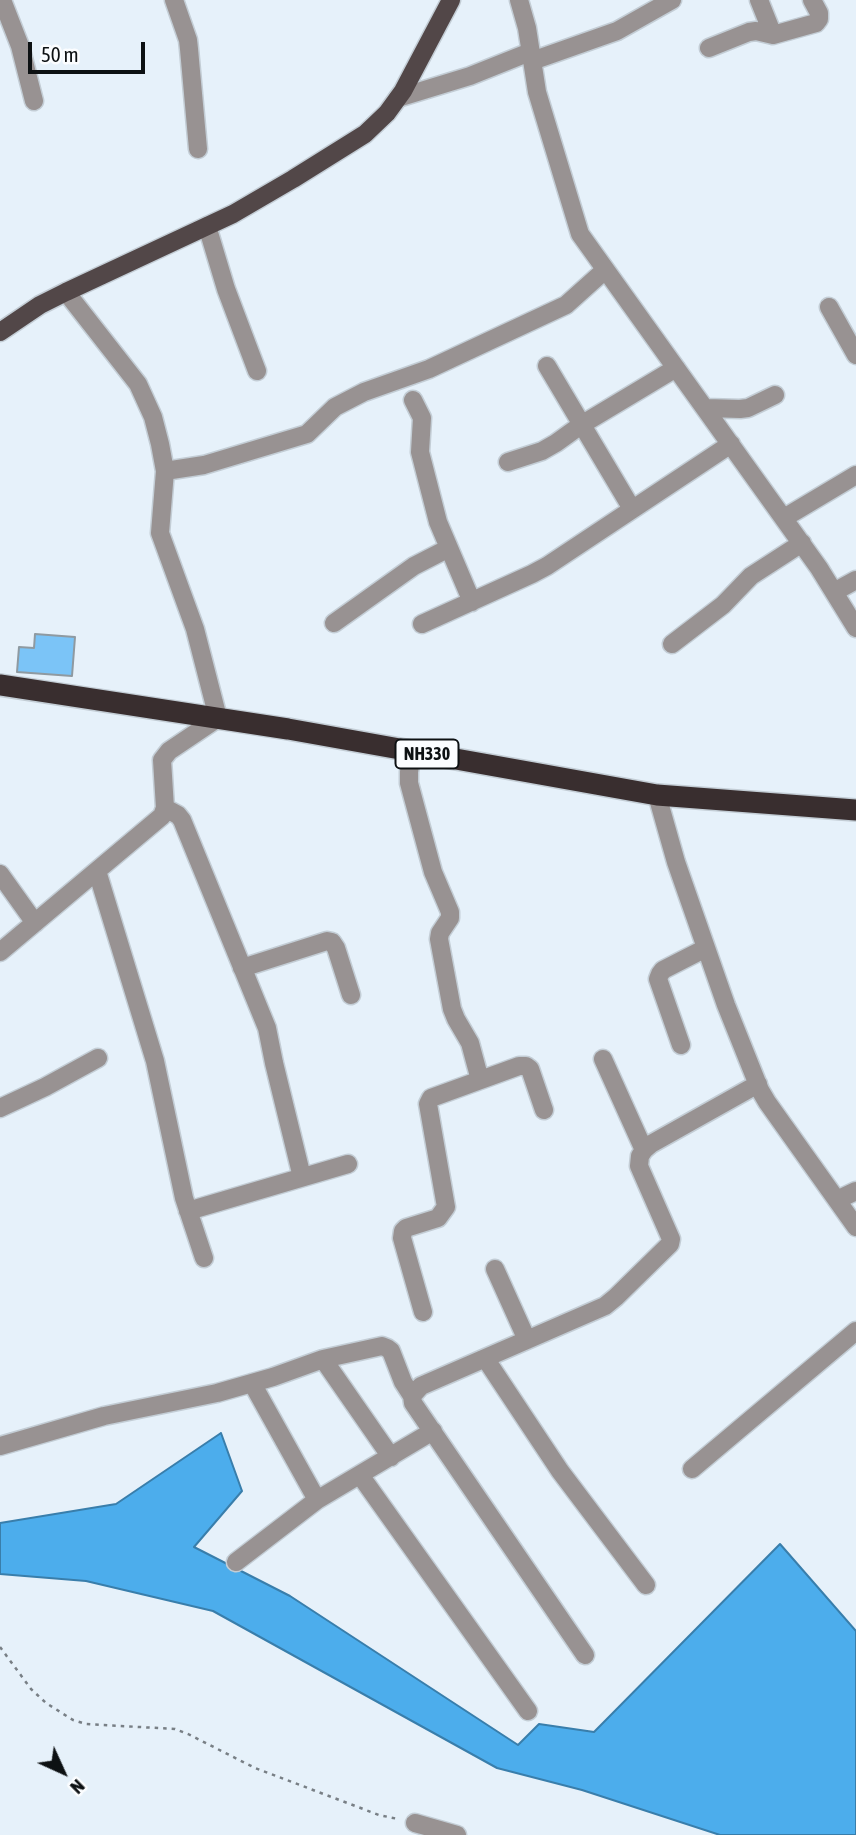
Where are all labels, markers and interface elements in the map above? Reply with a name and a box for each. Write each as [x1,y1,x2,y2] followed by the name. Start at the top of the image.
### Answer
[32,28,149,72] scale bar
[41,42,79,66] text: 50 m
[396,740,458,768] road number: NH330
[28,1737,98,1807] north arrow
[66,1775,90,1799] text: N

